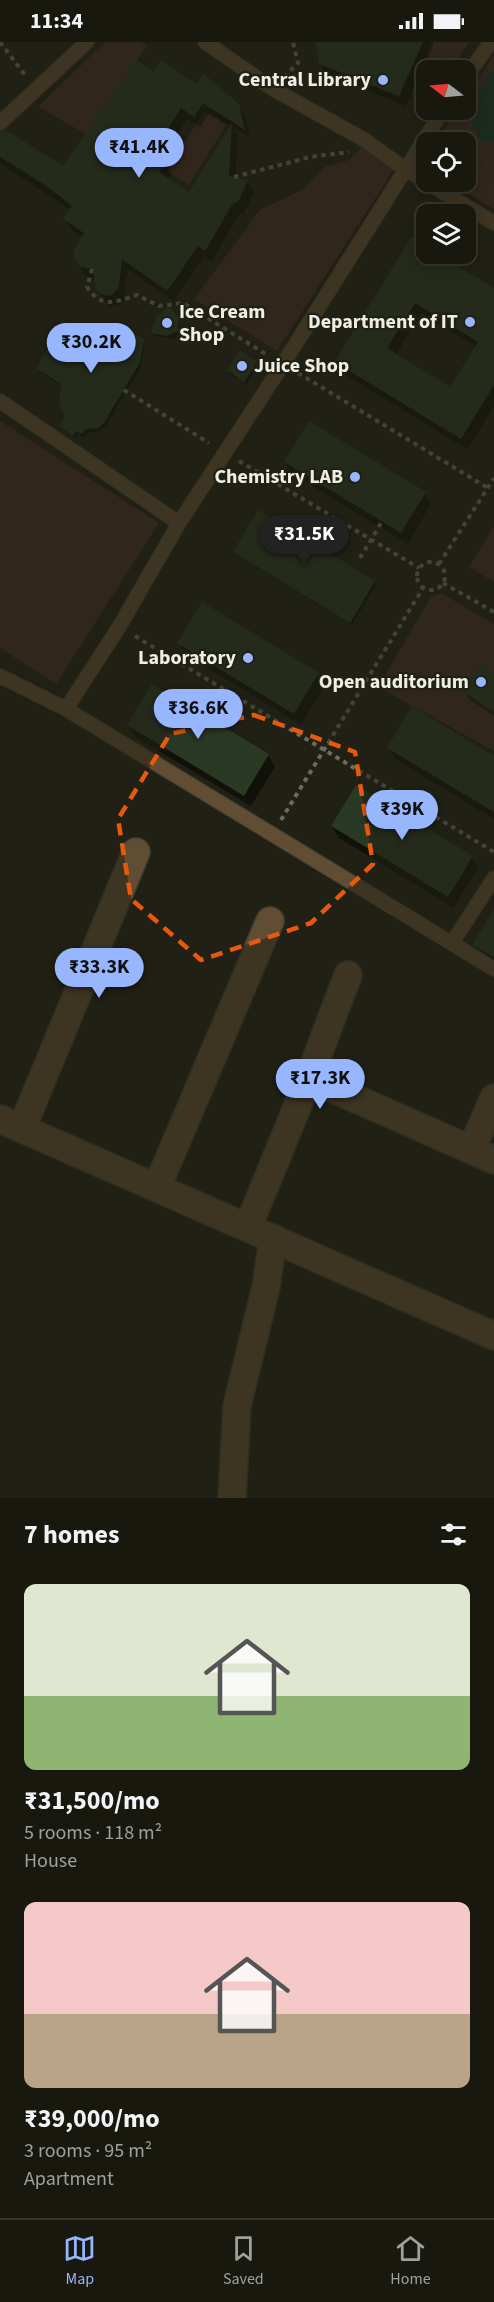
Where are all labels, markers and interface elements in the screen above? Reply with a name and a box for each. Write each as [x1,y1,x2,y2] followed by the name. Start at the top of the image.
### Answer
[30,5,83,37] text: 11:34
[416,60,476,120] north arrow
[416,60,476,264] map controls
[238,66,372,94] place label: Central Library
[376,73,390,87] marker: Central Library
[90,128,188,179] pin: ₹41.4K
[416,132,476,192] button: locate
[109,133,169,161] text: ₹41.4K
[416,204,476,264] button: layers
[179,298,265,349] place label: Ice Cream Shop
[308,308,458,336] place label: Department of IT
[463,315,477,329] marker: Department of IT
[160,316,174,330] marker: Ice Cream Shop
[42,323,140,374] pin: ₹30.2K
[61,328,121,356] text: ₹30.2K
[254,352,349,380] place label: Juice Shop
[235,359,249,373] marker: Juice Shop
[214,463,343,491] place label: Chemistry LAB
[348,470,362,484] marker: Chemistry LAB
[255,515,353,566] pin: ₹31.5K
[274,520,334,548] text: ₹31.5K
[138,644,237,672] place label: Laboratory
[241,651,255,665] marker: Laboratory
[319,668,469,696] place label: Open auditorium
[474,675,488,689] marker: Open auditorium
[149,689,247,740] pin: ₹36.6K
[168,694,228,722] text: ₹36.6K
[366,790,438,841] pin: ₹39K
[380,795,424,823] text: ₹39K
[50,948,148,999] pin: ₹33.3K
[69,953,129,981] text: ₹33.3K
[271,1059,369,1110] pin: ₹17.3K
[290,1064,350,1092] text: ₹17.3K
[24,1516,119,1553] text: 7 homes
[437,1518,470,1551] icon: filters
[193,1623,301,1731] icon: home
[24,1782,160,1819] text: ₹31,500/mo
[24,1819,162,1847] text: 5 rooms · 118 m²
[24,1847,77,1875] text: House
[193,1941,301,2049] icon: home
[24,2100,160,2137] text: ₹39,000/mo
[24,2137,152,2165] text: 3 rooms · 95 m²
[24,2165,114,2193] text: Apartment
[63,2232,96,2290] tab: Map
[223,2232,264,2290] tab: Saved
[390,2232,431,2290] tab: Home

